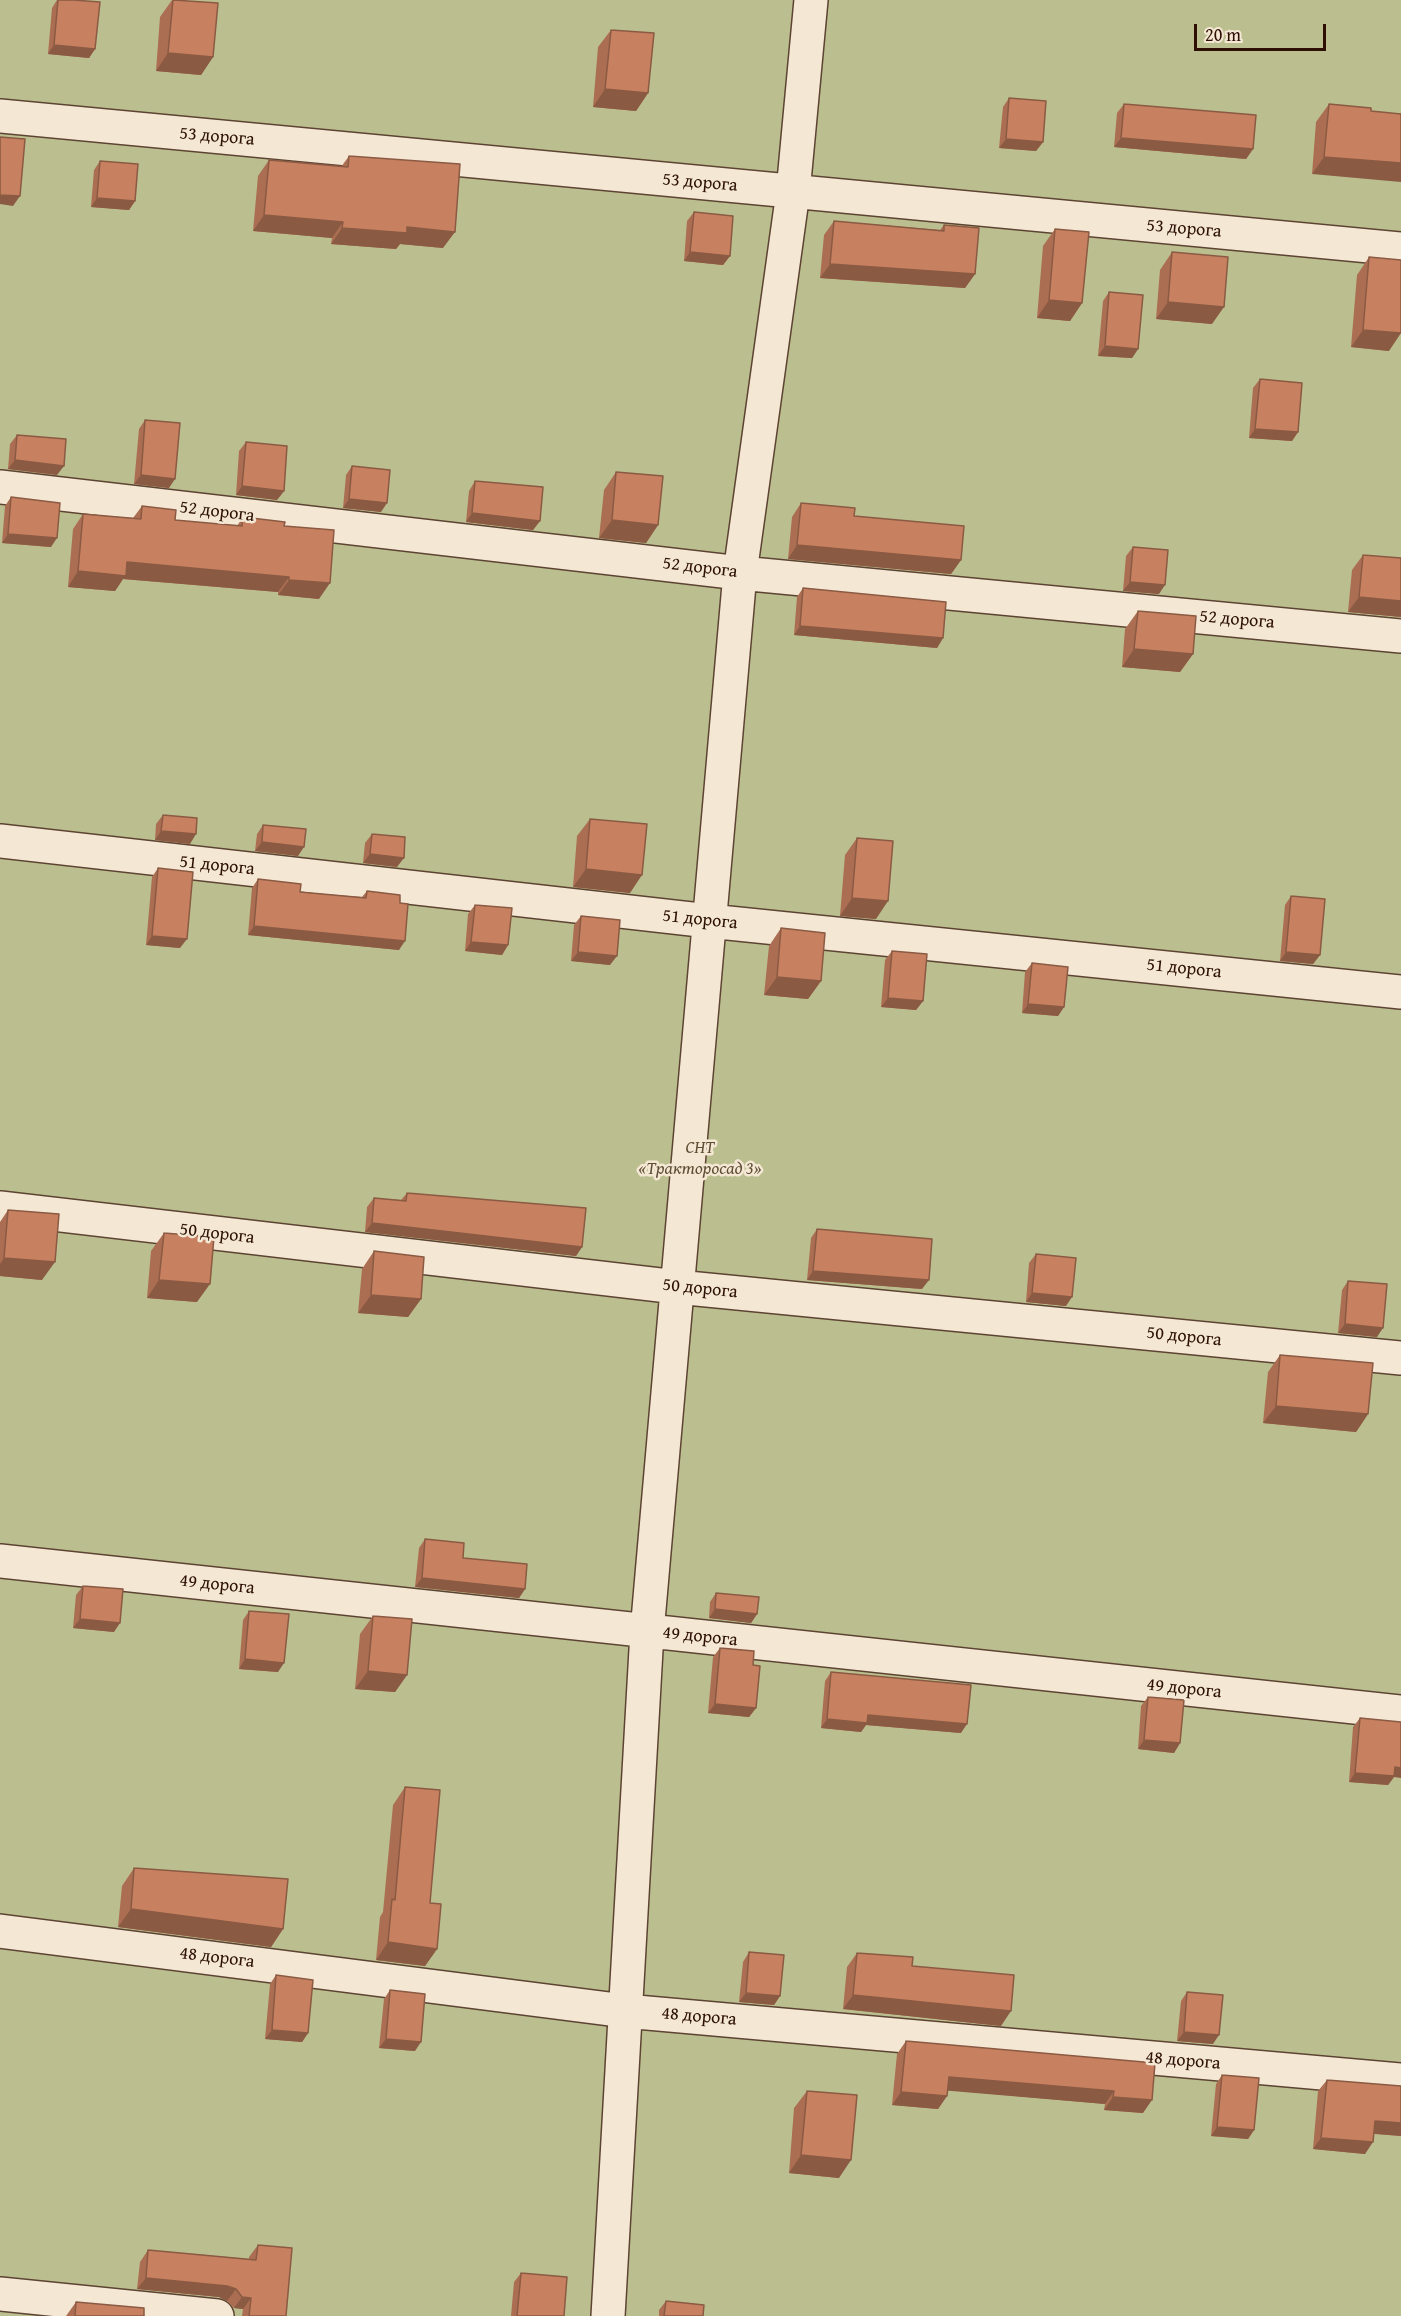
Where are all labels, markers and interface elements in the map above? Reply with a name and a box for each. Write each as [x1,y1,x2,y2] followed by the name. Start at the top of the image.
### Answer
[1197,12,1329,50] scale bar
[1205,21,1241,48] text: 20 m
[179,123,255,151] street label: 53 дорога
[662,169,738,197] street label: 53 дорога
[1146,215,1222,243] street label: 53 дорога
[178,497,256,527] street label: 52 дорога
[661,553,739,583] street label: 52 дорога
[1199,606,1275,634] street label: 52 дорога
[178,851,256,881] street label: 51 дорога
[661,905,739,935] street label: 51 дорога
[1145,954,1223,984] street label: 51 дорога
[638,1137,762,1180] park label: СНТ «Тракторосад 3»
[178,1219,256,1249] street label: 50 дорога
[661,1274,739,1304] street label: 50 дорога
[1145,1322,1223,1352] street label: 50 дорога
[178,1570,256,1600] street label: 49 дорога
[661,1622,739,1652] street label: 49 дорога
[1145,1674,1223,1704] street label: 49 дорога
[178,1943,256,1973] street label: 48 дорога
[661,2003,737,2031] street label: 48 дорога
[1145,2047,1221,2075] street label: 48 дорога

